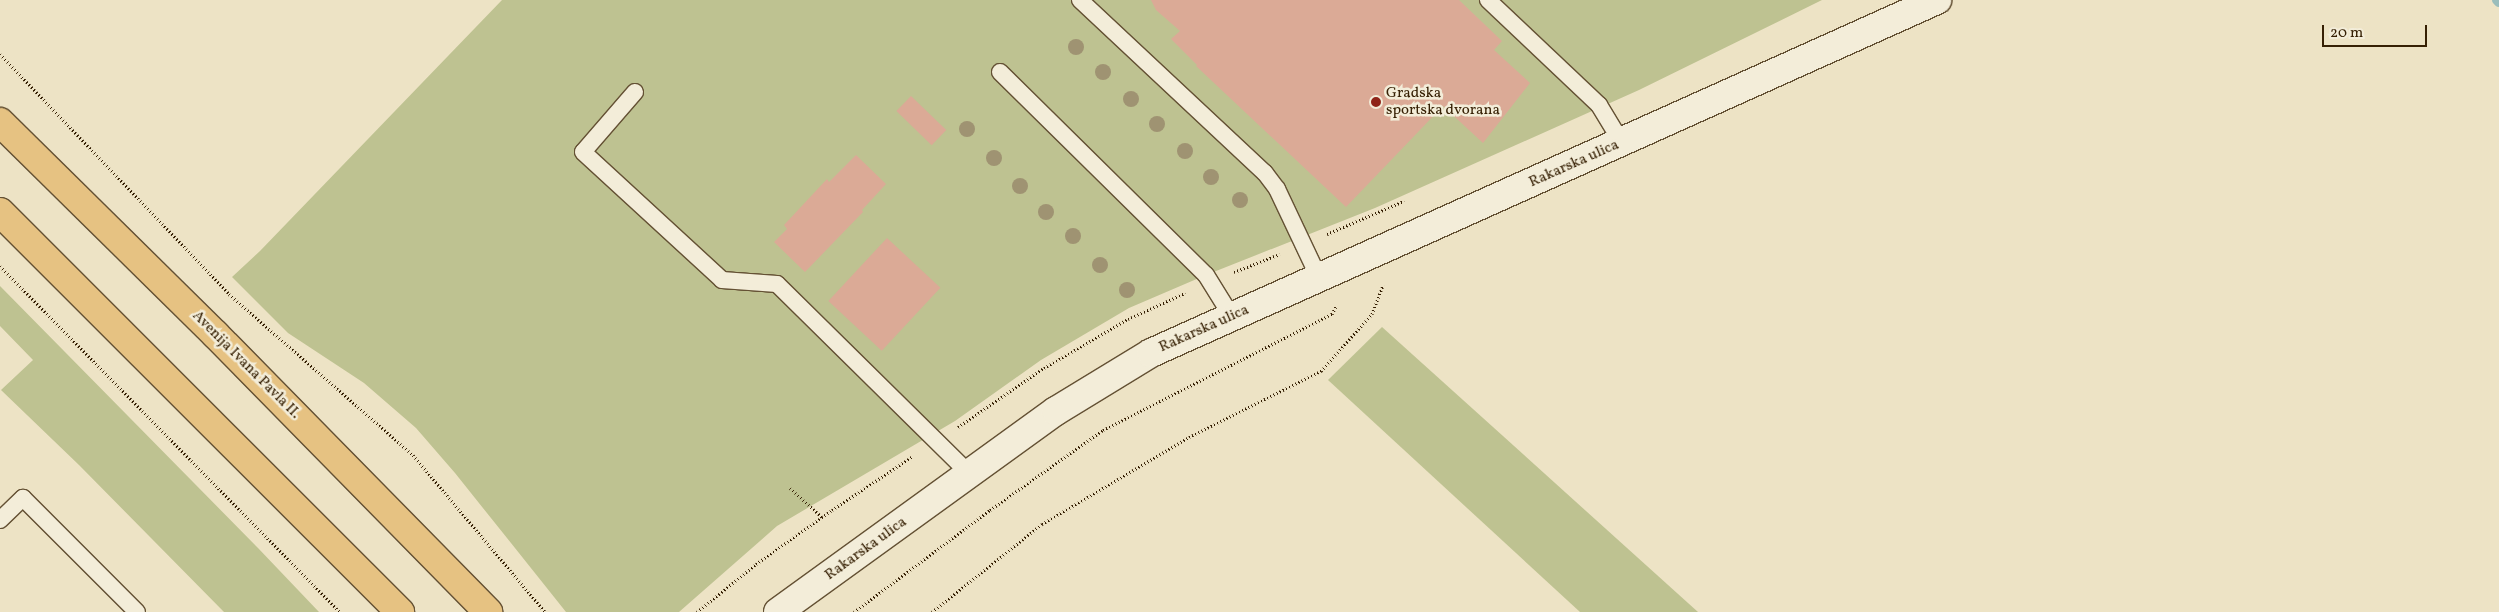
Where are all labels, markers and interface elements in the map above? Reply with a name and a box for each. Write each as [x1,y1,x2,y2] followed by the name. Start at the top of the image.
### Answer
[2324,15,2429,47] scale bar
[2330,23,2363,44] text: 20 m
[1386,84,1500,119] place label: Gradska sportska dvorana
[1370,96,1382,108] marker: Gradska sportska dvorana
[1526,136,1622,192] street label: Rakarska ulica
[1156,301,1252,357] street label: Rakarska ulica
[188,307,304,423] street label: Avenija Ivana Pavla II.
[822,513,910,585] street label: Rakarska ulica

